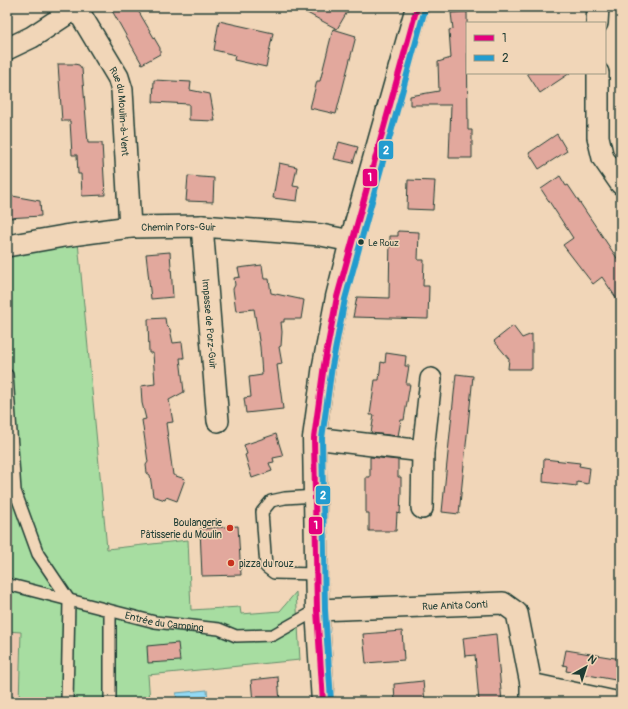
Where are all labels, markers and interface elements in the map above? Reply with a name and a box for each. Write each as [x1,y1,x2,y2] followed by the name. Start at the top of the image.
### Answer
[466,22,606,74] legend
[502,31,507,46] text: 1
[502,51,509,66] text: 2
[106,65,131,157] street label: Rue du Moulin-à-Vent
[378,140,394,160] line badge: 2
[383,144,389,157] text: 2
[362,168,378,187] line badge: 1
[368,171,372,184] text: 1
[141,221,216,234] street label: Chemin Pors-Guir
[356,237,366,247] marker: Le Rouz
[368,238,399,249] place label: Le Rouz
[199,278,219,370] street label: Impasse de Porz-Guir
[315,485,331,505] line badge: 2
[320,489,326,502] text: 2
[308,516,323,535] line badge: 1
[140,517,222,541] place label: Boulangerie Pâtisserie du Moulin
[314,519,318,532] text: 1
[225,523,235,533] marker: Boulangerie Pâtisserie du Moulin
[226,558,236,568] marker: pizza du rouz
[239,558,294,570] place label: pizza du rouz
[422,599,488,613] street label: Rue Anita Conti
[124,610,204,634] street label: Entrée du Camping
[566,647,606,687] north arrow
[585,652,599,667] text: N

